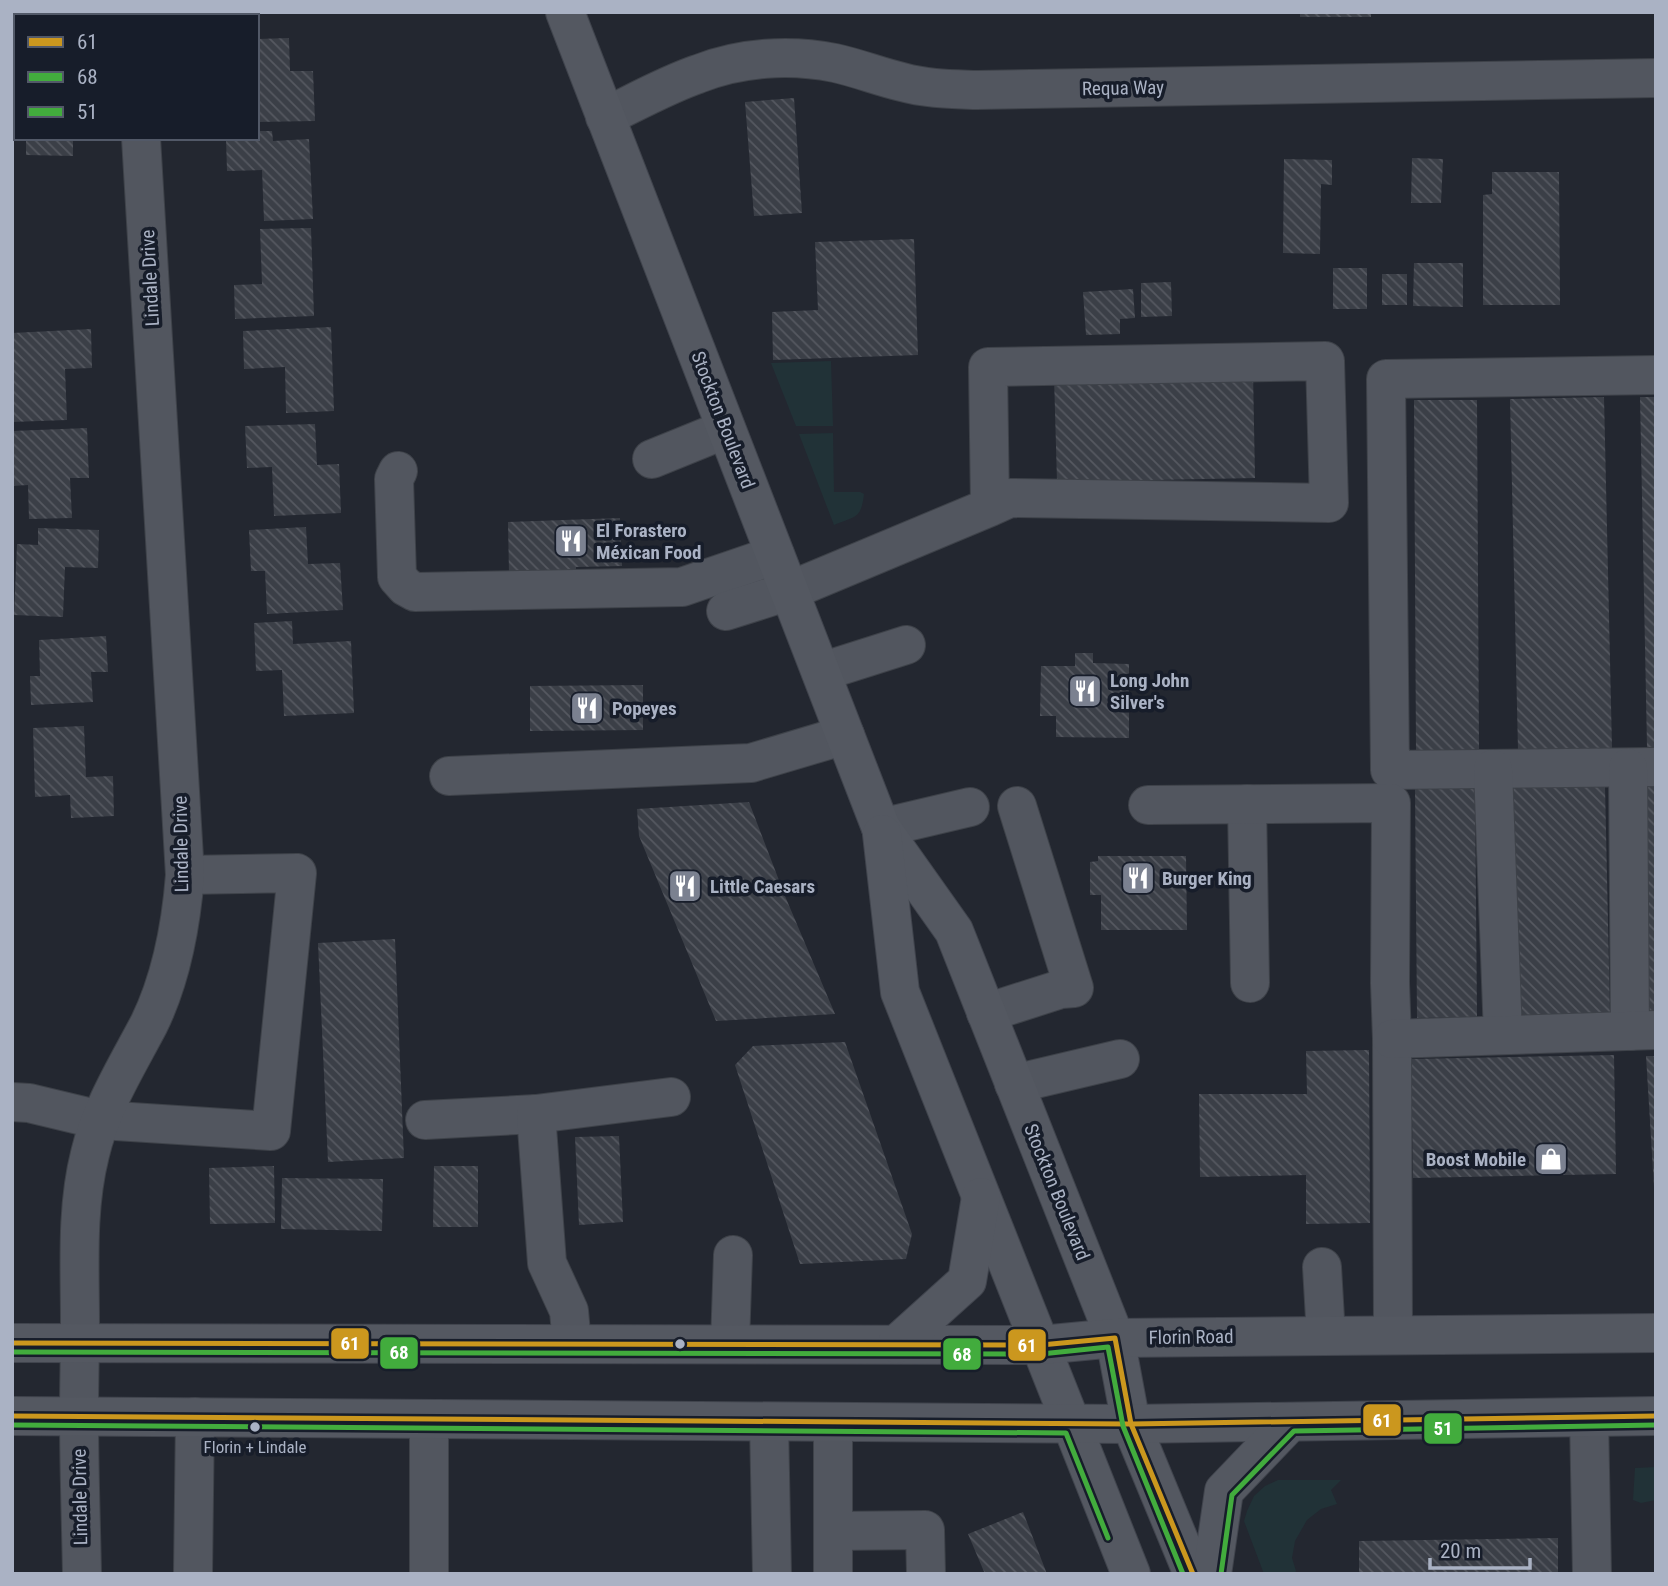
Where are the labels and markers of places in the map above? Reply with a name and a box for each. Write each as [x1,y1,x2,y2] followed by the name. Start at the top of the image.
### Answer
[596,519,701,564] place label: El Forastero Méxican Food
[552,522,590,560] restaurant icon: El Forastero Méxican Food
[1110,669,1189,714] place label: Long John Silver's
[1066,672,1104,710] restaurant icon: Long John Silver's
[568,689,606,727] restaurant icon: Popeyes
[612,697,677,720] place label: Popeyes
[1119,859,1157,897] restaurant icon: Burger King
[666,867,704,905] restaurant icon: Little Caesars
[1162,867,1252,890] place label: Burger King
[710,875,815,898] place label: Little Caesars
[1532,1140,1570,1178] shop icon: Boost Mobile
[1426,1148,1526,1171] place label: Boost Mobile
[673,1337,687,1351] unlabelled marker
[248,1420,262,1434] marker: Florin + Lindale
[204,1437,306,1457] place label: Florin + Lindale

